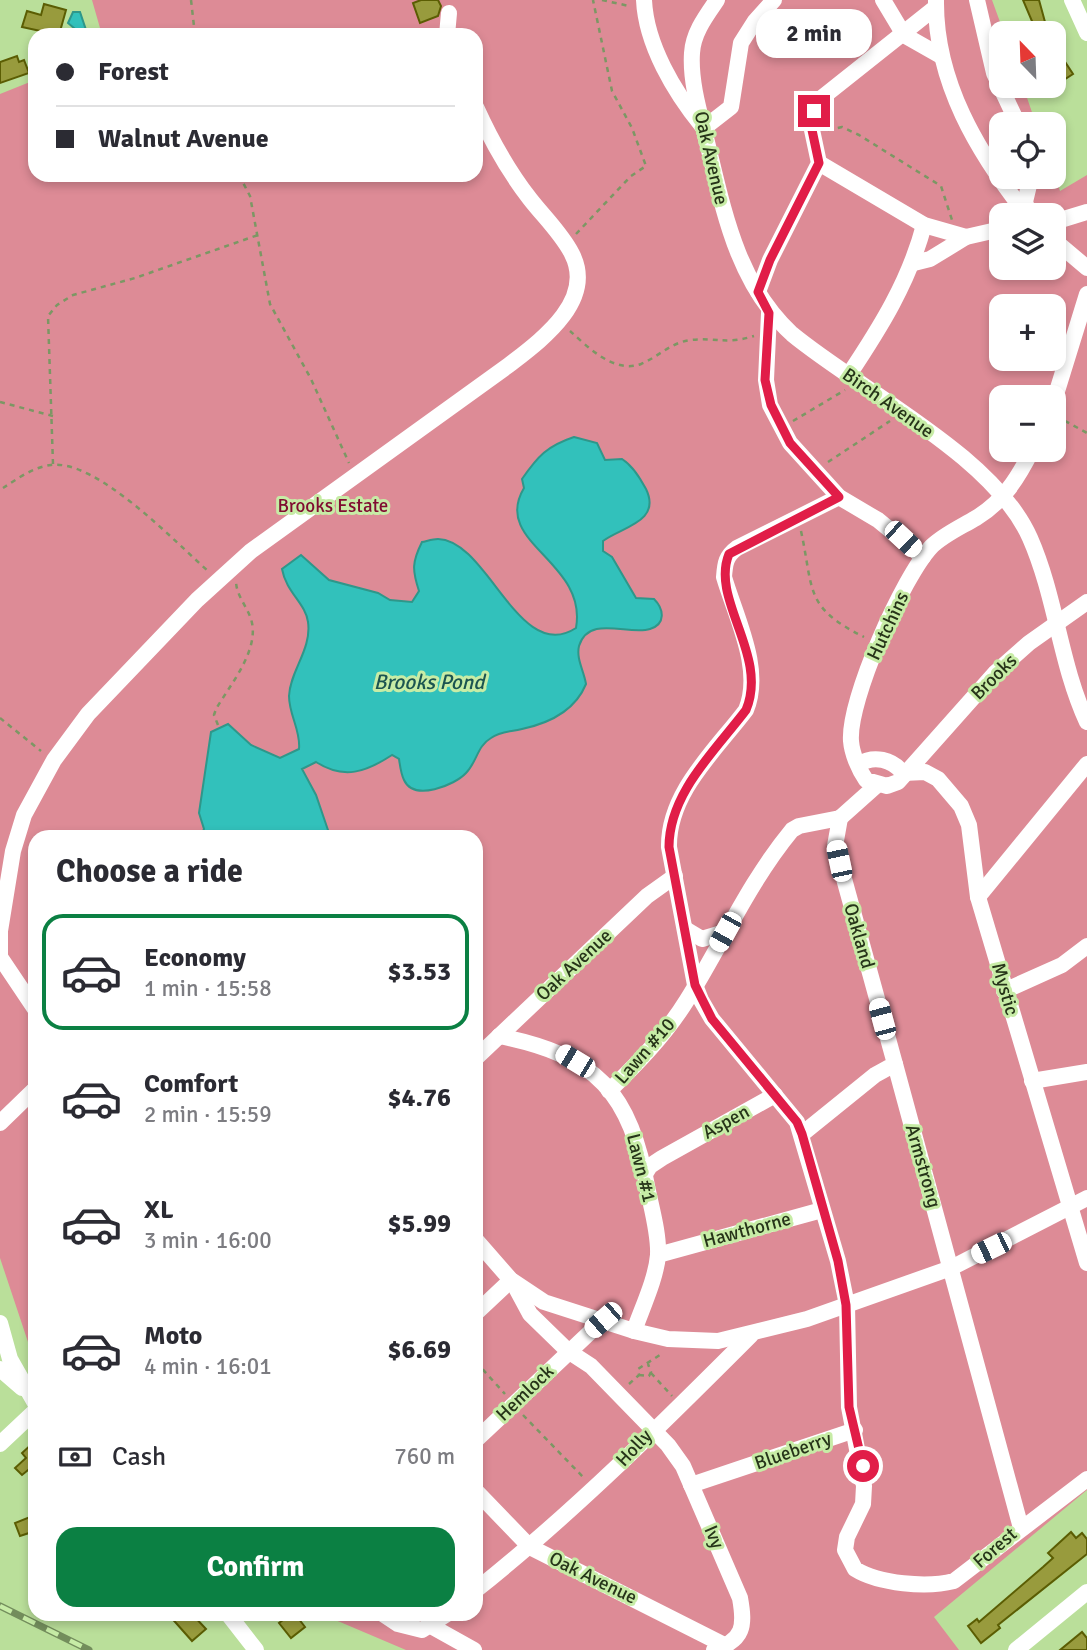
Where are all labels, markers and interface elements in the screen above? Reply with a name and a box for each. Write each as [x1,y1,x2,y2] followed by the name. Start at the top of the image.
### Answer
[756,10,872,58] callout: 2 min
[786,19,842,48] text: 2 min
[989,21,1066,98] north arrow
[989,21,1066,462] map controls
[98,56,169,88] text: Forest
[798,95,830,127] route end
[689,109,733,207] street label: Oak Avenue
[989,112,1066,189] button: locate
[98,123,269,155] text: Walnut Avenue
[989,203,1066,280] button: layers
[989,294,1066,371] button: +
[838,363,938,443] street label: Birch Avenue
[989,385,1066,462] button: −
[278,494,388,518] park label: Brooks Estate
[881,517,926,561] car
[862,588,914,664] street label: Hutchins
[966,649,1022,705] street label: Brooks
[374,669,487,695] water label: Brooks Pond
[825,838,854,884] car
[56,852,243,891] text: Choose a ride
[838,901,880,971] street label: Oakland
[706,909,745,955] car
[531,924,617,1006] street label: Oak Avenue
[60,941,123,1004] icon: car
[144,942,246,974] text: Economy
[387,956,451,988] text: $3.53
[986,960,1024,1018] street label: Mystic
[144,974,272,1003] text: 1 min · 15:58
[867,996,898,1042] car
[610,1013,680,1089] street label: Lawn #10
[552,1041,599,1081] car
[60,1067,123,1130] icon: car
[144,1068,238,1100] text: Comfort
[387,1082,451,1114] text: $4.76
[698,1099,754,1145] street label: Aspen
[144,1100,272,1129] text: 2 min · 15:59
[900,1122,946,1210] street label: Armstrong
[621,1131,661,1205] street label: Lawn #1
[60,1193,123,1256] icon: car
[144,1194,174,1226] text: XL
[700,1207,794,1253] street label: Hawthorne
[387,1208,451,1240] text: $5.99
[144,1226,272,1255] text: 3 min · 16:00
[968,1229,1015,1267] car
[581,1298,626,1342] car
[60,1319,123,1382] icon: car
[144,1320,202,1352] text: Moto
[387,1334,451,1366] text: $6.69
[144,1352,272,1381] text: 4 min · 16:01
[491,1359,559,1426] street label: Hemlock
[611,1424,657,1472] street label: Holly
[751,1427,835,1475] street label: Blueberry
[56,1438,94,1476] icon: cash
[112,1441,166,1473] text: Cash
[394,1442,455,1471] text: 760 m
[847,1450,879,1482] route start
[698,1522,730,1552] street label: Ivy
[968,1522,1022,1574] street label: Forest
[56,1527,455,1607] button: Confirm
[545,1546,641,1610] street label: Oak Avenue

